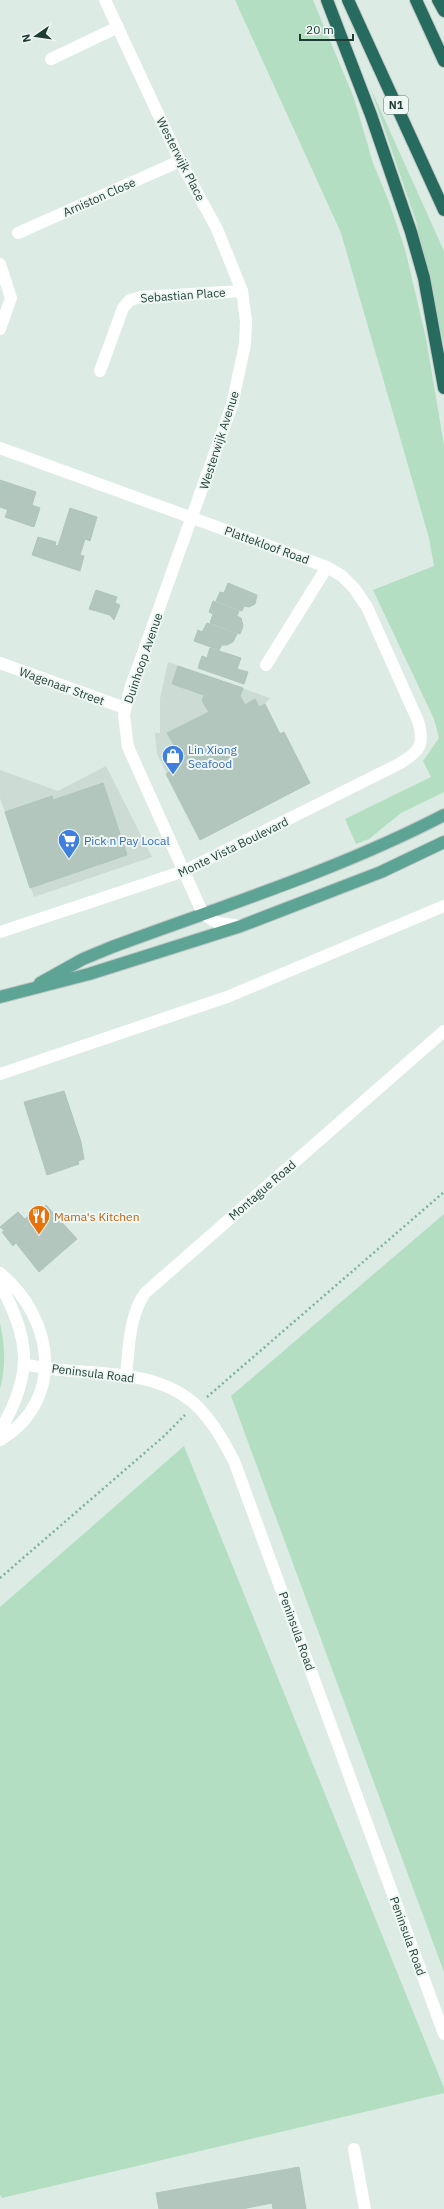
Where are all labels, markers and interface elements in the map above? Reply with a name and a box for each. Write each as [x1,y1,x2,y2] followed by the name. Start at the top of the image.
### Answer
[16,16,56,56] north arrow
[300,16,353,42] scale bar
[306,22,334,37] text: 20 m
[19,33,34,44] text: N
[384,96,408,114] road number: N1
[153,115,209,204] street label: Westerwijk Place
[60,174,138,220] street label: Arniston Close
[140,285,227,305] street label: Sebastian Place
[196,389,242,491] street label: Westerwijk Avenue
[223,523,311,567] street label: Plattekloof Road
[120,610,166,705] street label: Duinhoop Avenue
[17,664,107,708] street label: Wagenaar Street
[188,742,238,771] place label: Lin Xiong Seafood
[160,743,186,776] shop icon: Lin Xiong Seafood
[175,814,291,880] street label: Monte Vista Boulevard
[56,827,82,860] supermarket icon: Pick n Pay Local
[84,833,170,848] place label: Pick n Pay Local
[225,1157,299,1223] street label: Montague Road
[26,1203,52,1236] restaurant icon: Mama's Kitchen
[54,1209,139,1224] place label: Mama's Kitchen
[51,1360,135,1386] street label: Peninsula Road
[276,1589,318,1673] street label: Peninsula Road
[387,1894,429,1978] street label: Peninsula Road

